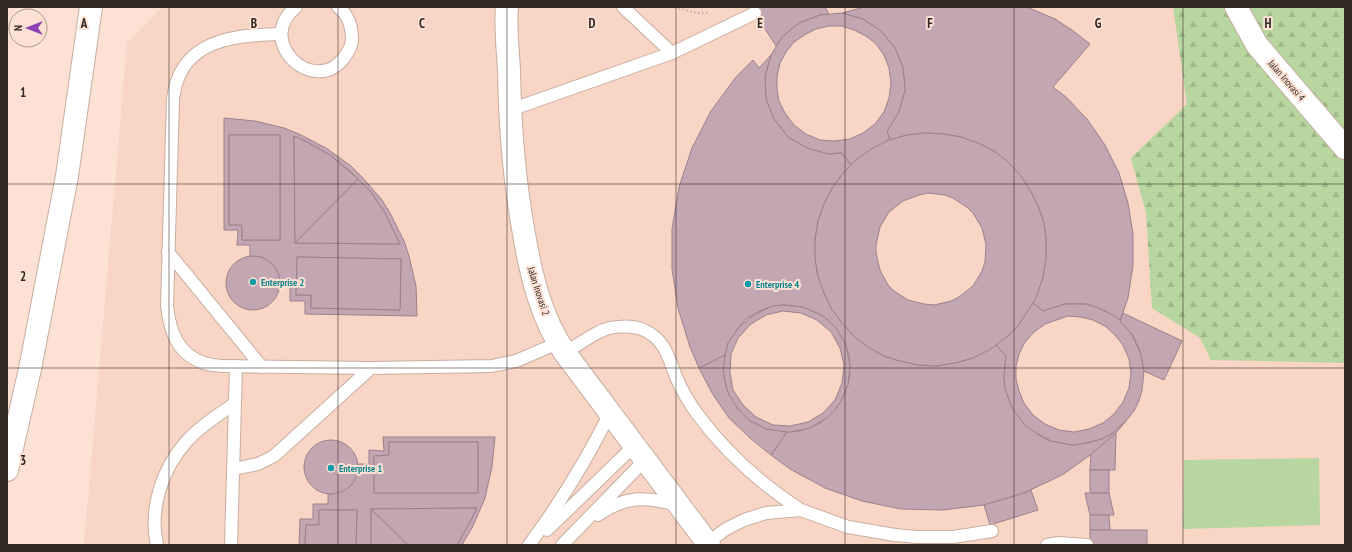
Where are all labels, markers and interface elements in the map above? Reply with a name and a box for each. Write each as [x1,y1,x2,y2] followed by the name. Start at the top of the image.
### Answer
[8,8,48,48] north arrow
[80,15,88,32] text: A
[251,15,257,32] text: B
[419,15,425,32] text: C
[589,15,596,32] text: D
[757,15,763,32] text: E
[927,15,933,32] text: F
[1095,15,1102,32] text: G
[1265,15,1272,32] text: H
[11,25,25,31] text: N
[1265,56,1308,104] street label: Jalan Inovasi 4
[20,84,26,101] text: 1
[524,264,552,317] street label: Jalan Inovasi 2
[20,268,26,285] text: 2
[261,276,304,289] place label: Enterprise 2
[248,277,258,287] marker: Enterprise 2
[756,278,799,291] place label: Enterprise 4
[743,279,753,289] marker: Enterprise 4
[20,452,26,469] text: 3
[339,462,382,475] place label: Enterprise 1
[326,463,336,473] marker: Enterprise 1

